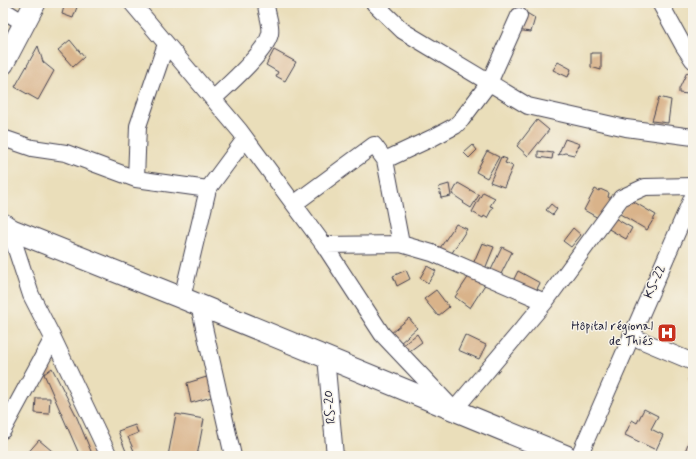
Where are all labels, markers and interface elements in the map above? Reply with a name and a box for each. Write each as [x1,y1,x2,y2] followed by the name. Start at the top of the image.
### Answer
[640,263,670,301] street label: KS-22
[571,318,653,350] place label: Hôpital régional de Thiés
[656,322,678,344] hospital icon: Hôpital régional de Thiés
[320,389,340,425] street label: RS-20

